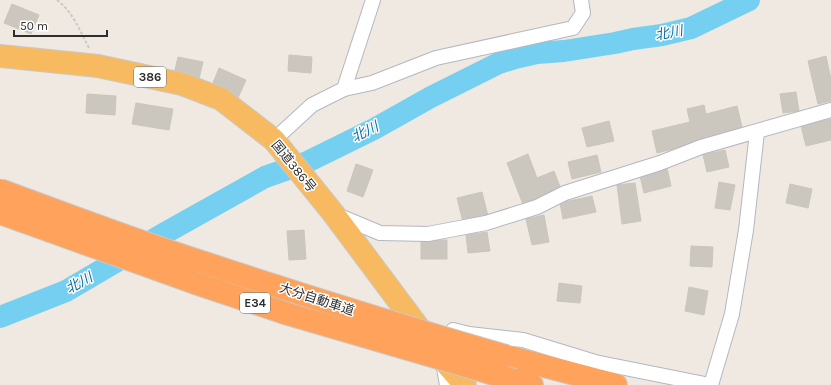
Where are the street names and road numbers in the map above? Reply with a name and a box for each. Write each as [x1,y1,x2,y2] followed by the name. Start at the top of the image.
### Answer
[134,67,166,87] road number: 386
[269,137,319,195] street label: 国道386号
[278,280,356,318] street label: 大分自動車道
[240,293,270,313] road number: E34

